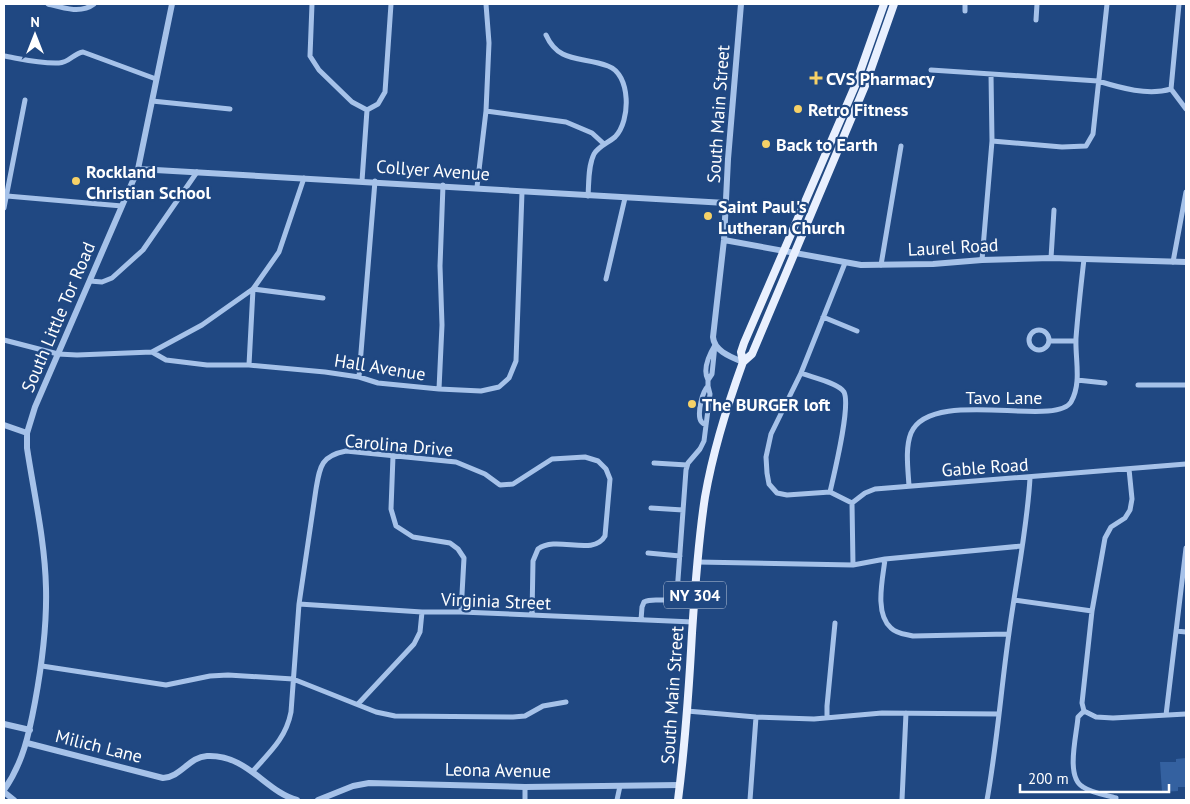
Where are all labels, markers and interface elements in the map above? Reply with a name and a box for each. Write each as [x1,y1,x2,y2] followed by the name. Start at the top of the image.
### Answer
[10,10,60,60] north arrow
[30,13,40,31] text: N
[702,44,734,184] street label: South Main Street
[826,67,935,90] place label: CVS Pharmacy
[810,72,822,84] marker: CVS Pharmacy
[808,98,909,121] place label: Retro Fitness
[792,103,804,115] marker: Retro Fitness
[776,133,878,156] place label: Back to Earth
[760,138,772,150] marker: Back to Earth
[375,155,491,185] street label: Collyer Avenue
[86,160,212,204] place label: Rockland Christian School
[70,175,82,187] marker: Rockland Christian School
[718,195,845,239] place label: Saint Paul's Lutheran Church
[702,210,714,222] marker: Saint Paul's Lutheran Church
[907,233,999,261] street label: Laurel Road
[16,238,100,396] street label: South Little Tor Road
[333,348,427,386] street label: Hall Avenue
[966,386,1042,409] street label: Tavo Lane
[702,393,831,416] place label: The BURGER loft
[686,398,698,410] marker: The BURGER loft
[344,429,454,461] street label: Carolina Drive
[941,452,1029,482] street label: Gable Road
[664,582,726,608] road number: NY 304
[440,588,551,614] street label: Virginia Street
[656,625,688,765] street label: South Main Street
[53,724,145,768] street label: Milich Lane
[445,758,551,782] street label: Leona Avenue
[1020,762,1169,794] scale bar
[1028,769,1069,788] text: 200 m

